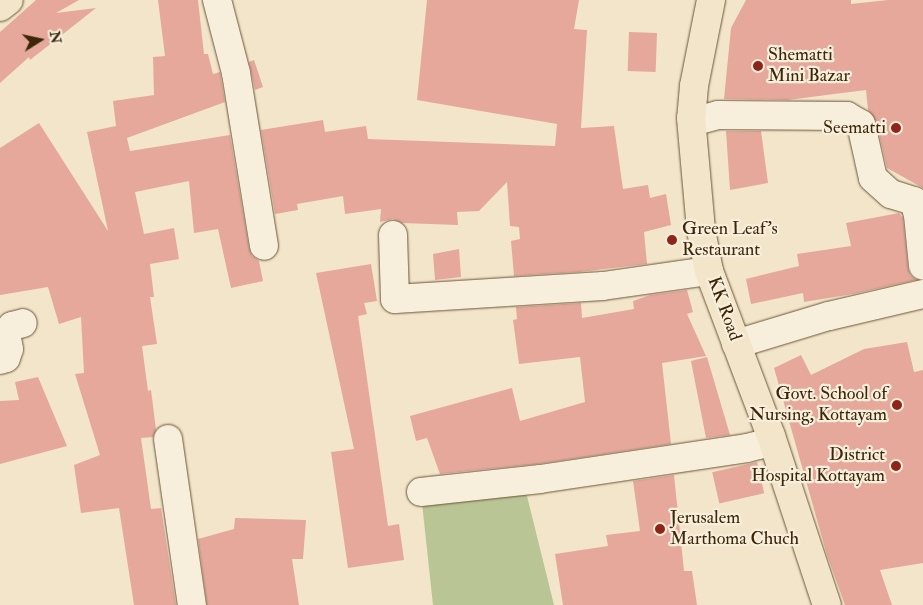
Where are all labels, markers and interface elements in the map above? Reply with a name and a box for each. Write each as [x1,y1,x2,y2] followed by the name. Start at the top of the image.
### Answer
[15,15,65,65] north arrow
[46,30,65,45] text: N
[768,45,850,88] place label: Shematti Mini Bazar
[752,60,764,72] marker: Shematti Mini Bazar
[823,117,886,139] place label: Seematti
[890,122,902,134] marker: Seematti
[682,219,778,262] place label: Green Leaf's Restaurant
[666,234,678,246] marker: Green Leaf's Restaurant
[702,274,746,344] street label: KK Road
[749,384,887,426] place label: Govt. School of Nursing, Kottayam
[891,399,903,411] marker: Govt. School of Nursing, Kottayam
[751,445,885,488] place label: District Hospital Kottayam
[889,459,903,473] marker: District Hospital Kottayam
[670,508,799,550] place label: Jerusalem Marthoma Chuch
[654,523,666,535] marker: Jerusalem Marthoma Chuch

